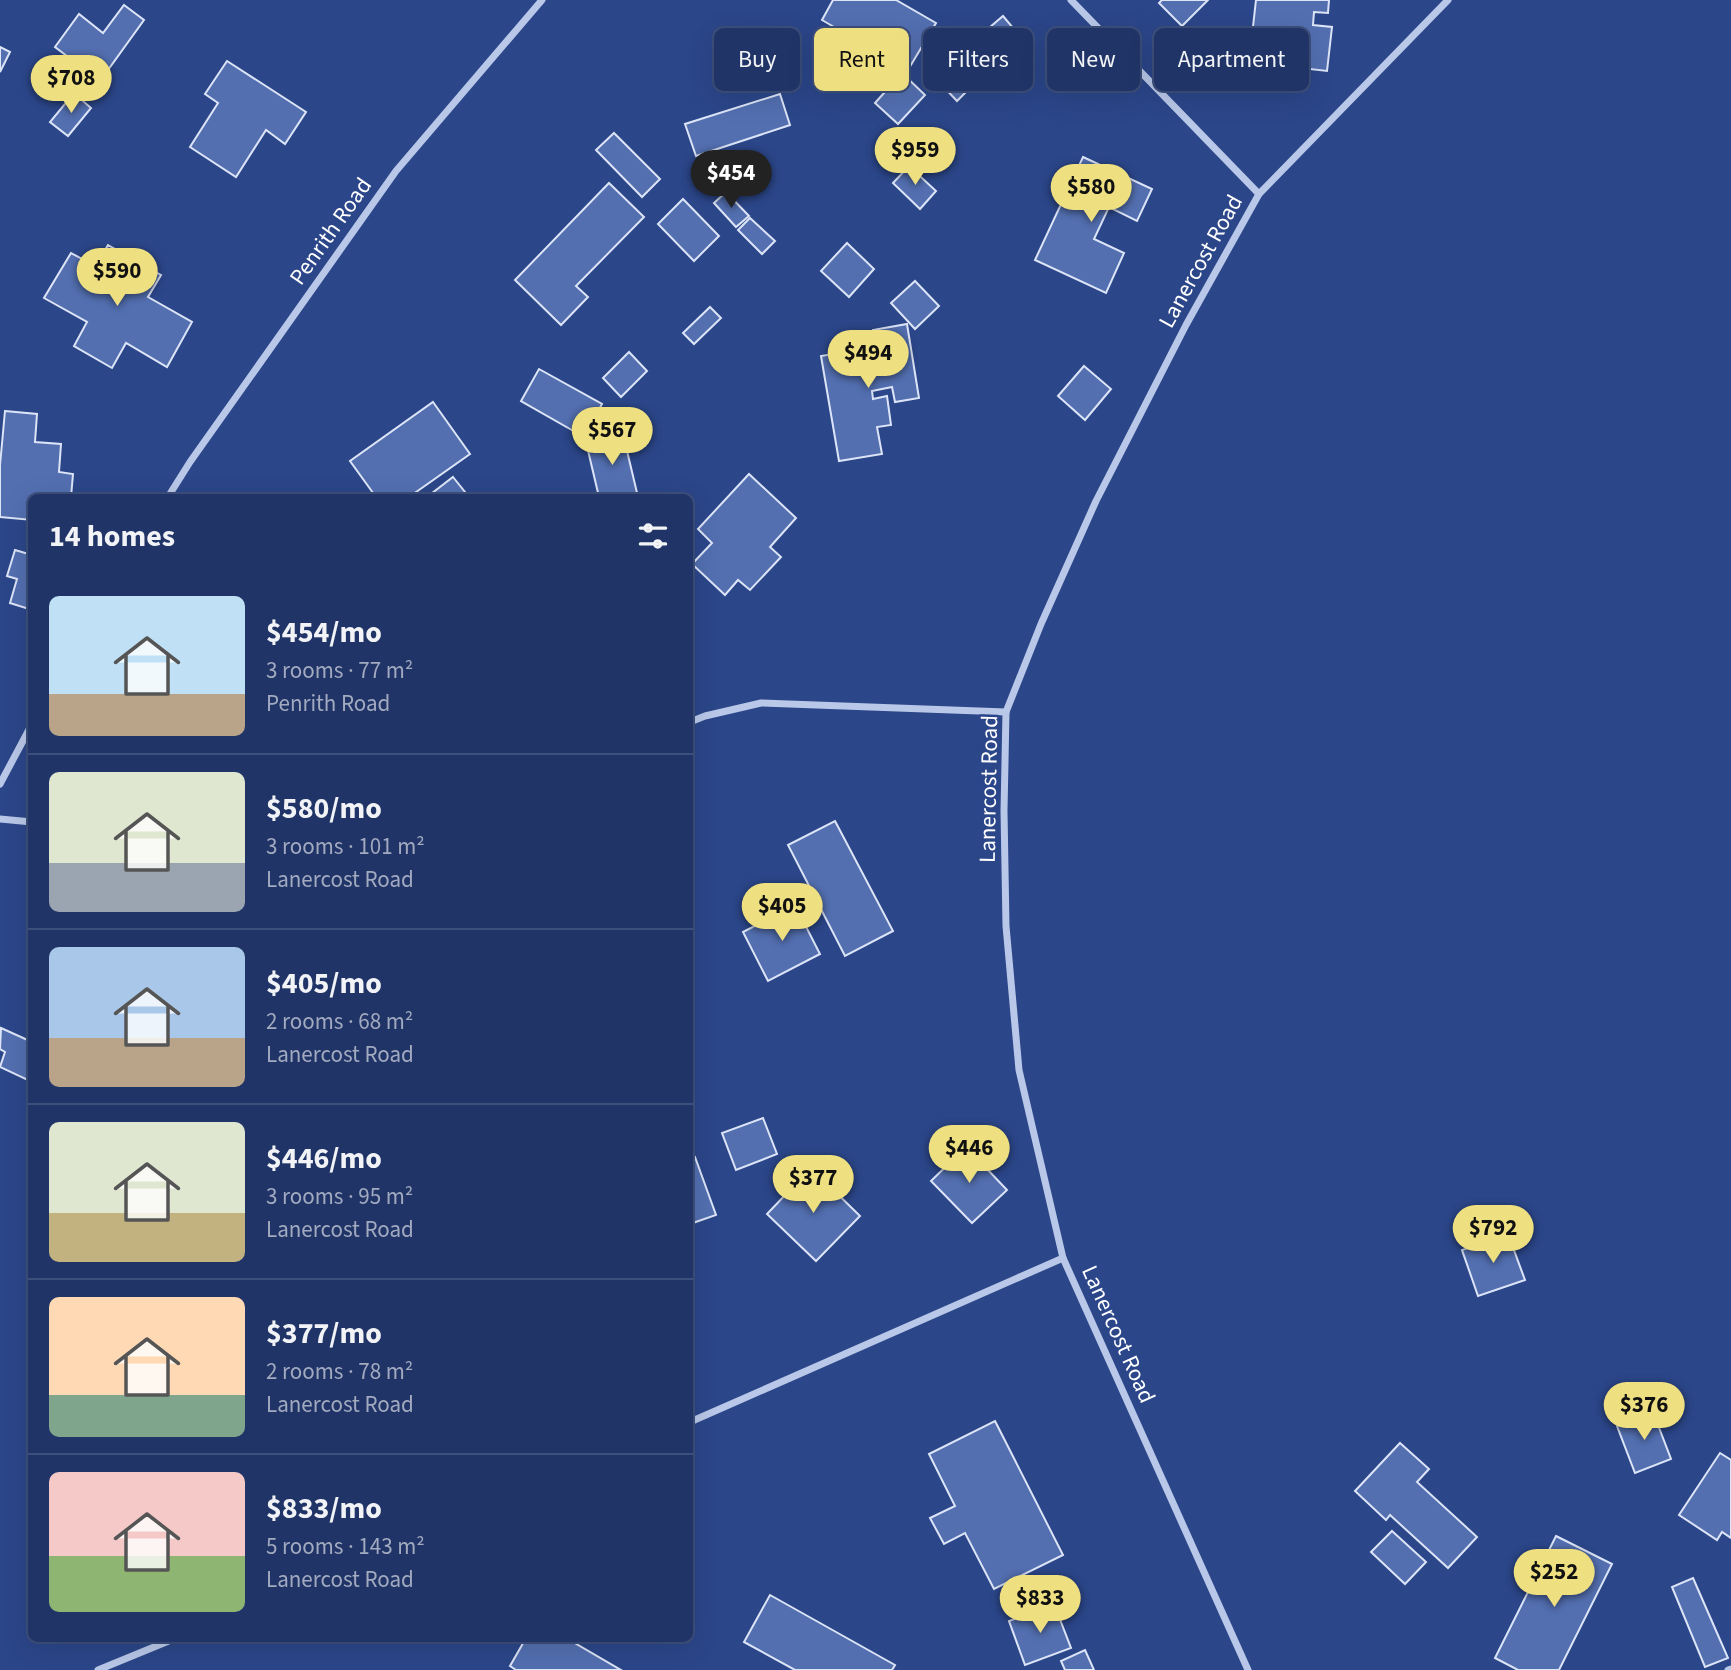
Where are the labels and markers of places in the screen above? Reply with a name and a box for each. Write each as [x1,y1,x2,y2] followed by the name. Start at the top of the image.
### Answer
[30,55,112,115] pin: $708
[874,128,956,187] pin: $959
[690,150,772,210] pin: $454
[1050,164,1132,224] pin: $580
[76,248,158,308] pin: $590
[827,330,909,390] pin: $494
[571,407,653,467] pin: $567
[741,884,823,943] pin: $405
[928,1126,1010,1185] pin: $446
[772,1156,854,1215] pin: $377
[1452,1206,1534,1265] pin: $792
[1603,1382,1685,1442] pin: $376
[1513,1550,1595,1609] pin: $252
[999,1576,1081,1635] pin: $833

